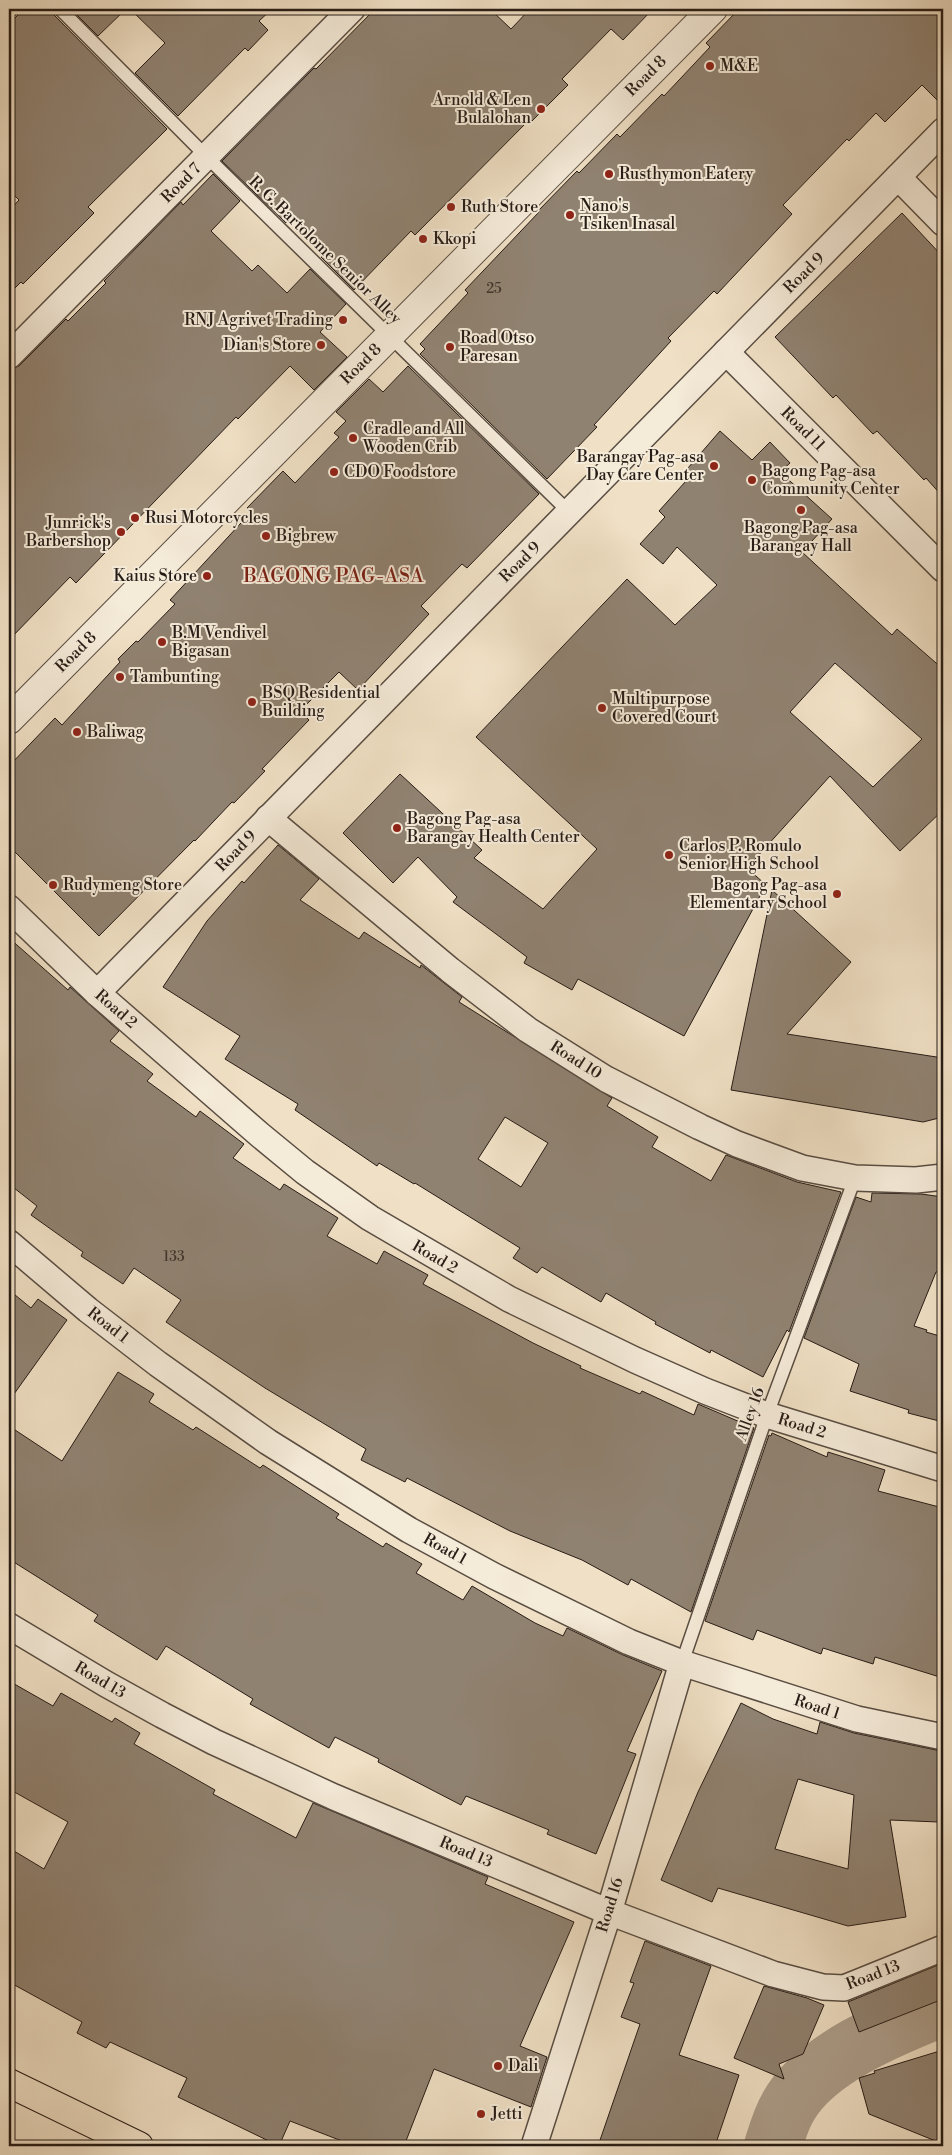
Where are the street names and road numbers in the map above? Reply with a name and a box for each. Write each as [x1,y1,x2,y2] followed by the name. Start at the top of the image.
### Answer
[621,51,671,101] street label: Road 8
[157,159,205,207] street label: Road 7
[245,172,406,328] street label: R. G. Bartolome Senior Alley
[779,248,829,298] street label: Road 9
[336,339,386,389] street label: Road 8
[777,403,829,455] street label: Road 11
[495,537,545,587] street label: Road 9
[51,627,101,677] street label: Road 8
[211,826,261,876] street label: Road 9
[91,985,141,1033] street label: Road 2
[546,1036,606,1084] street label: Road 10
[409,1236,461,1278] street label: Road 2
[83,1303,133,1348] street label: Road 1
[731,1384,769,1444] street label: Alley 16
[775,1409,829,1443] street label: Road 2
[419,1529,471,1569] street label: Road 1
[71,1657,129,1703] street label: Road 13
[791,1690,843,1724] street label: Road 1
[436,1832,496,1872] street label: Road 13
[592,1875,628,1935] street label: Road 16
[843,1956,903,1994] street label: Road 13

